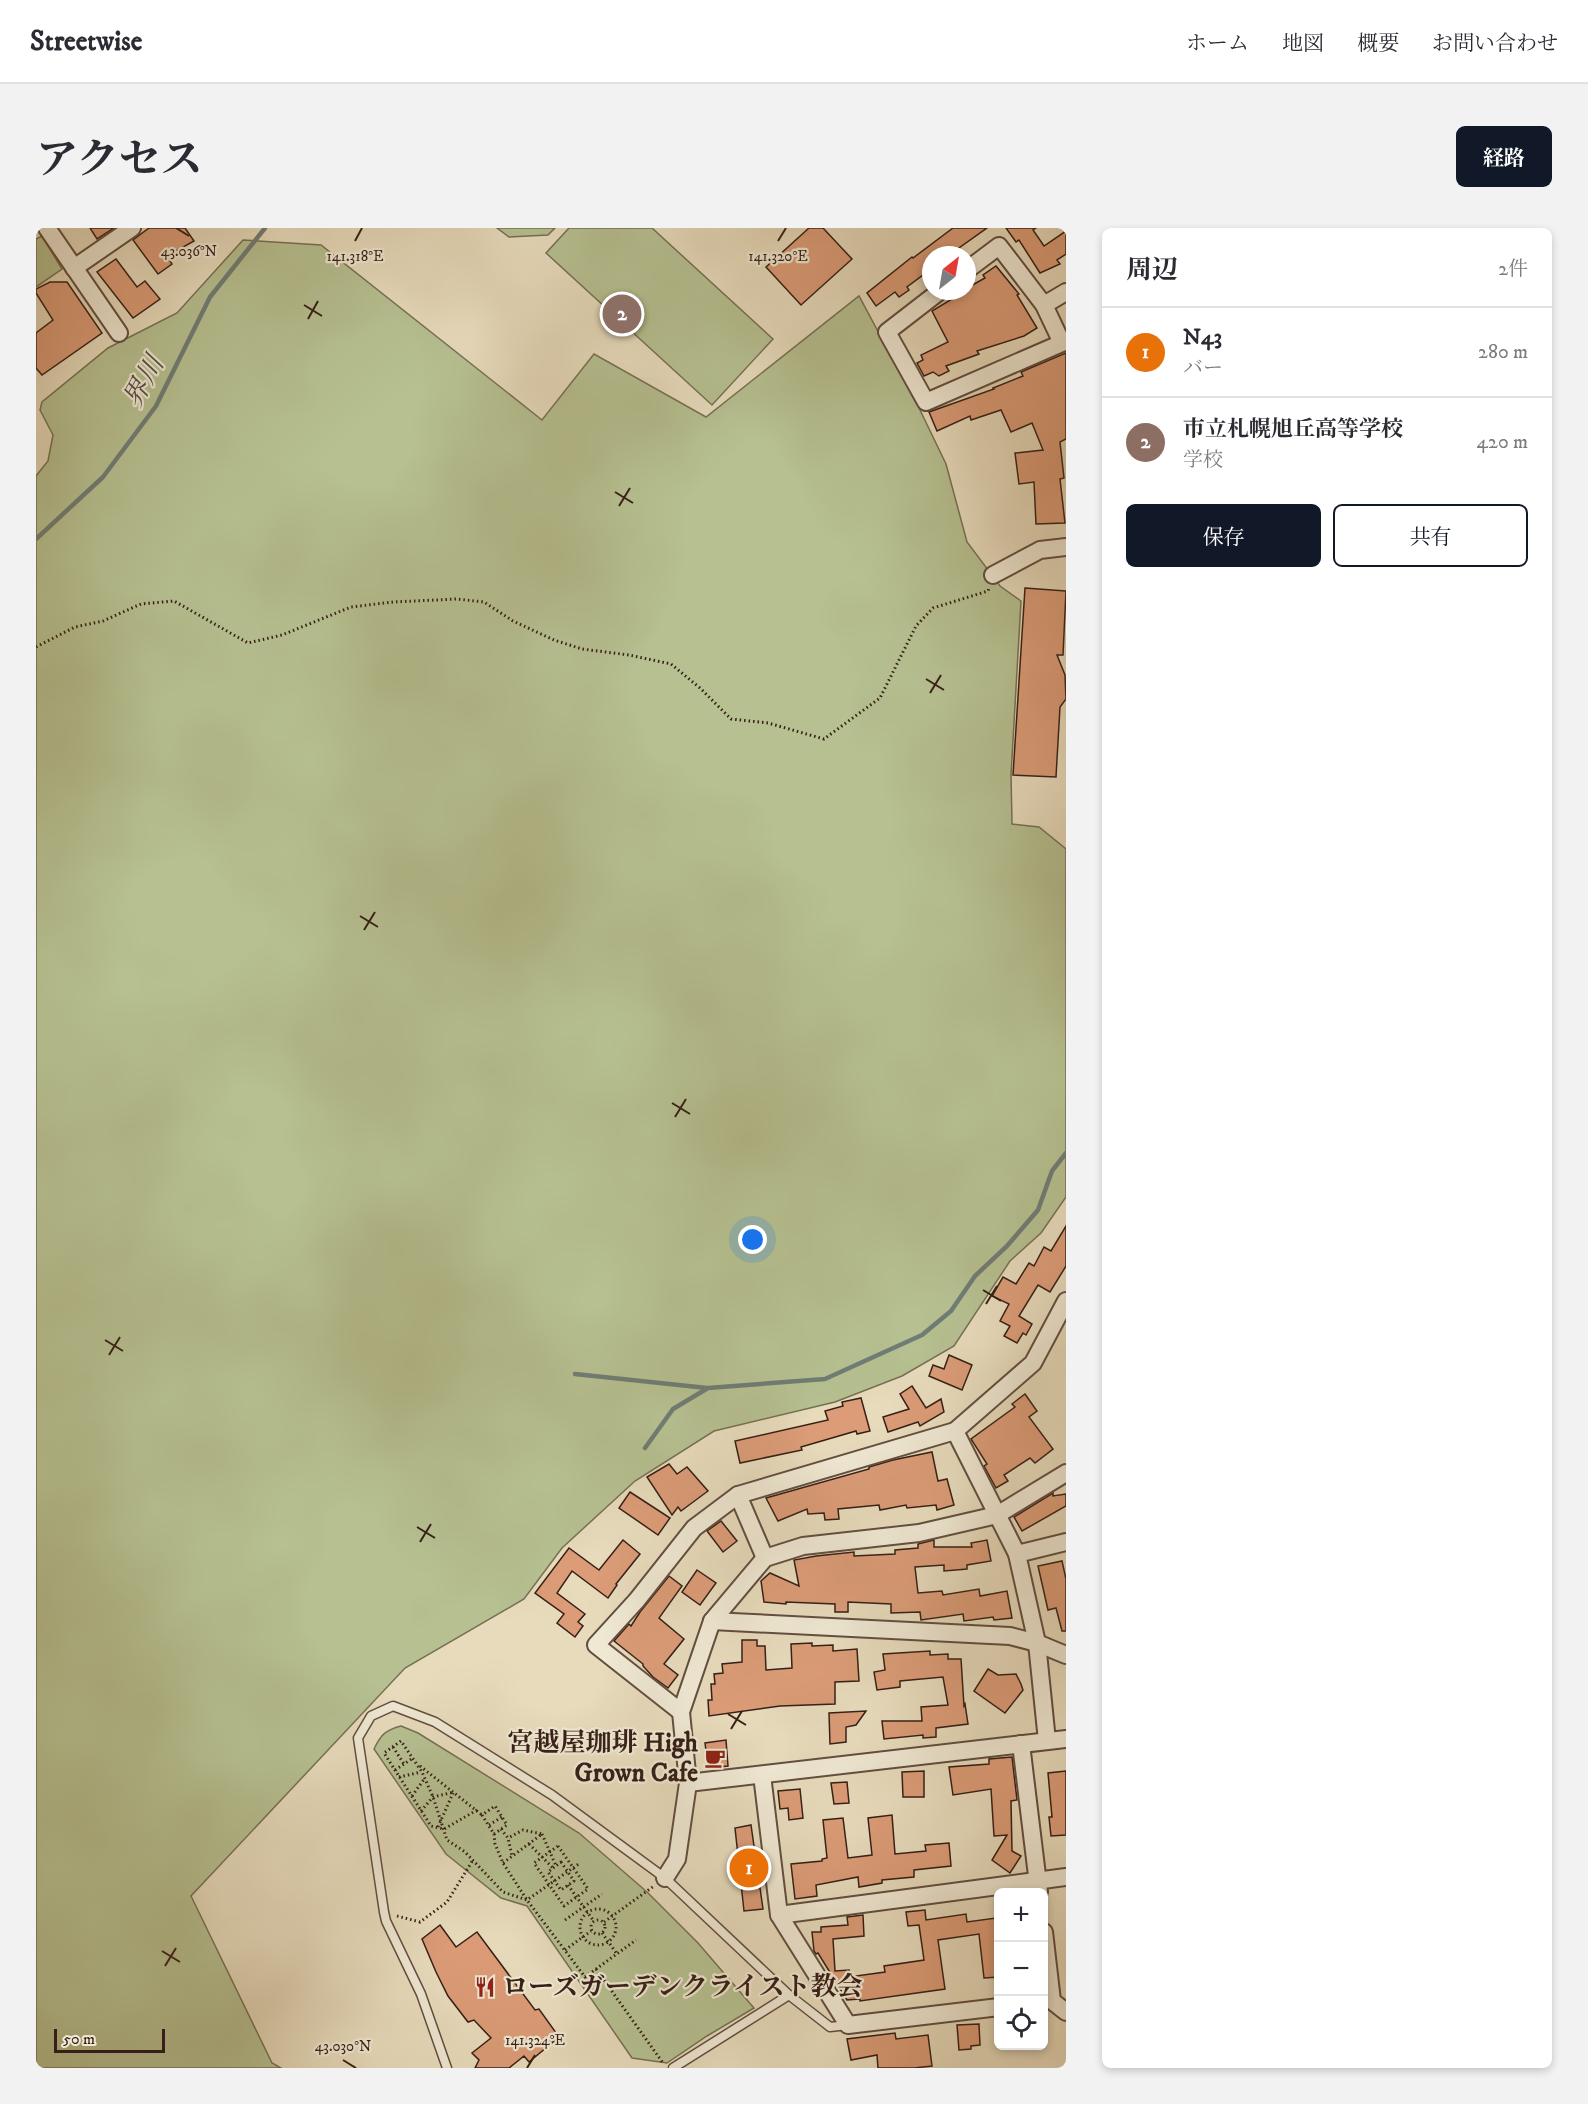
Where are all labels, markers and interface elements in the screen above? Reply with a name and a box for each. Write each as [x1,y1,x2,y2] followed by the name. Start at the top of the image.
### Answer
[30,24,142,59] text: Streetwise
[1186,31,1249,57] text: ホーム
[1282,31,1324,57] text: 地図
[1357,31,1399,57] text: 概要
[1432,31,1558,57] text: お問い合わせ
[1456,126,1552,187] button: 経路
[36,135,203,187] text: アクセス
[161,242,217,261] text: 43.036°N
[922,246,976,300] north arrow
[326,247,384,266] text: 141.318°E
[748,247,808,266] text: 141.320°E
[1126,254,1178,287] text: 周辺
[1498,257,1528,282] text: 2件
[602,292,642,337] pin: 2
[1183,324,1222,351] text: N43
[1142,340,1149,365] text: 1
[1478,340,1528,365] text: 280 m
[116,348,173,414] water label: 界川
[1183,356,1223,381] text: バー
[1183,416,1403,443] text: 市立札幌旭丘高等学校
[1141,430,1150,455] text: 2
[1477,430,1528,455] text: 420 m
[1183,448,1223,473] text: 学校
[1126,504,1321,567] button: 保存
[1333,504,1528,567] button: 共有
[738,1225,767,1254] your location
[508,1727,698,1790] place label: 宮越屋珈琲 High Grown Cafe
[703,1746,727,1770] cafe icon: 宮越屋珈琲 High Grown Cafe
[730,1846,768,1890] pin: 1
[994,1888,1048,2050] map controls
[994,1888,1048,1942] button: +
[994,1942,1048,1996] button: −
[502,1971,863,2004] place label: ローズガーデンクライスト教会
[473,1975,497,1999] restaurant icon: ローズガーデンクライスト教会
[994,1996,1048,2050] button: locate
[54,2026,165,2054] scale bar
[63,2029,95,2049] text: 50 m
[505,2031,565,2050] text: 141.324°E
[315,2037,371,2056] text: 43.030°N

